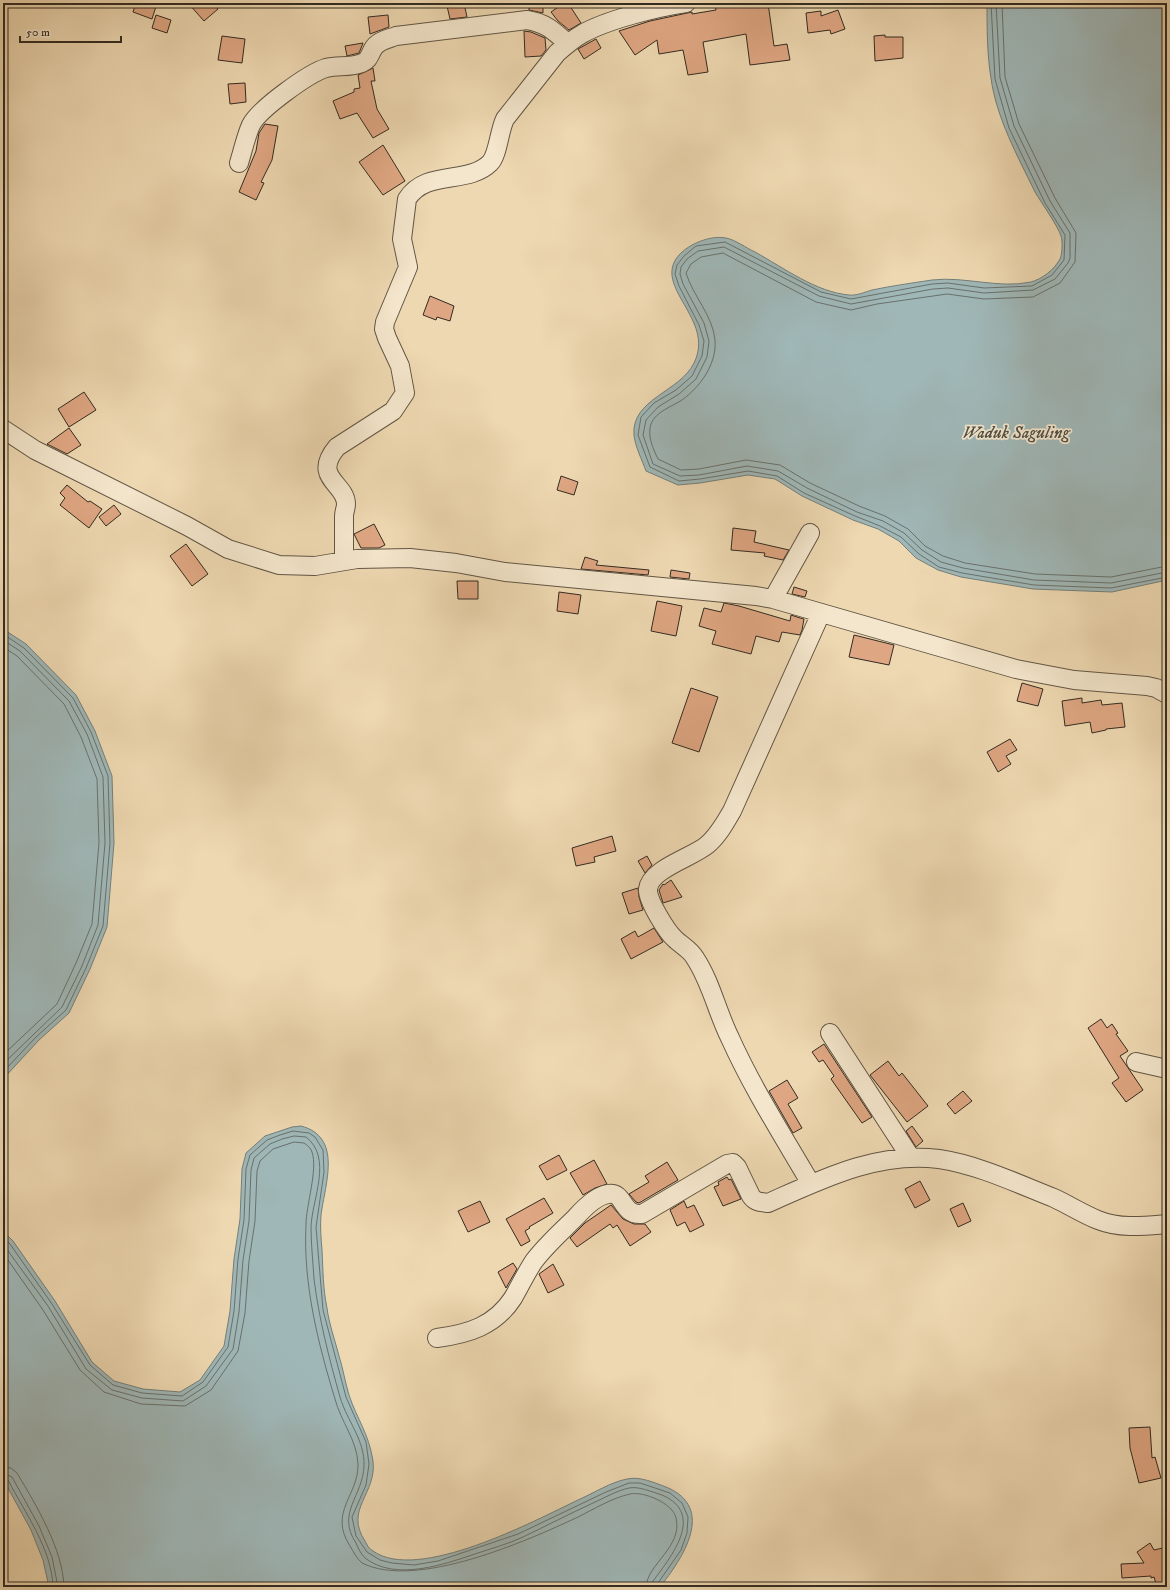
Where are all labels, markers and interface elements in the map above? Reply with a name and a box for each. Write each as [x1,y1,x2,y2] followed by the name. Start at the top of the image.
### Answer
[20,18,121,44] scale bar
[26,25,50,40] text: 50 m
[963,422,1072,444] water label: Waduk Saguling

